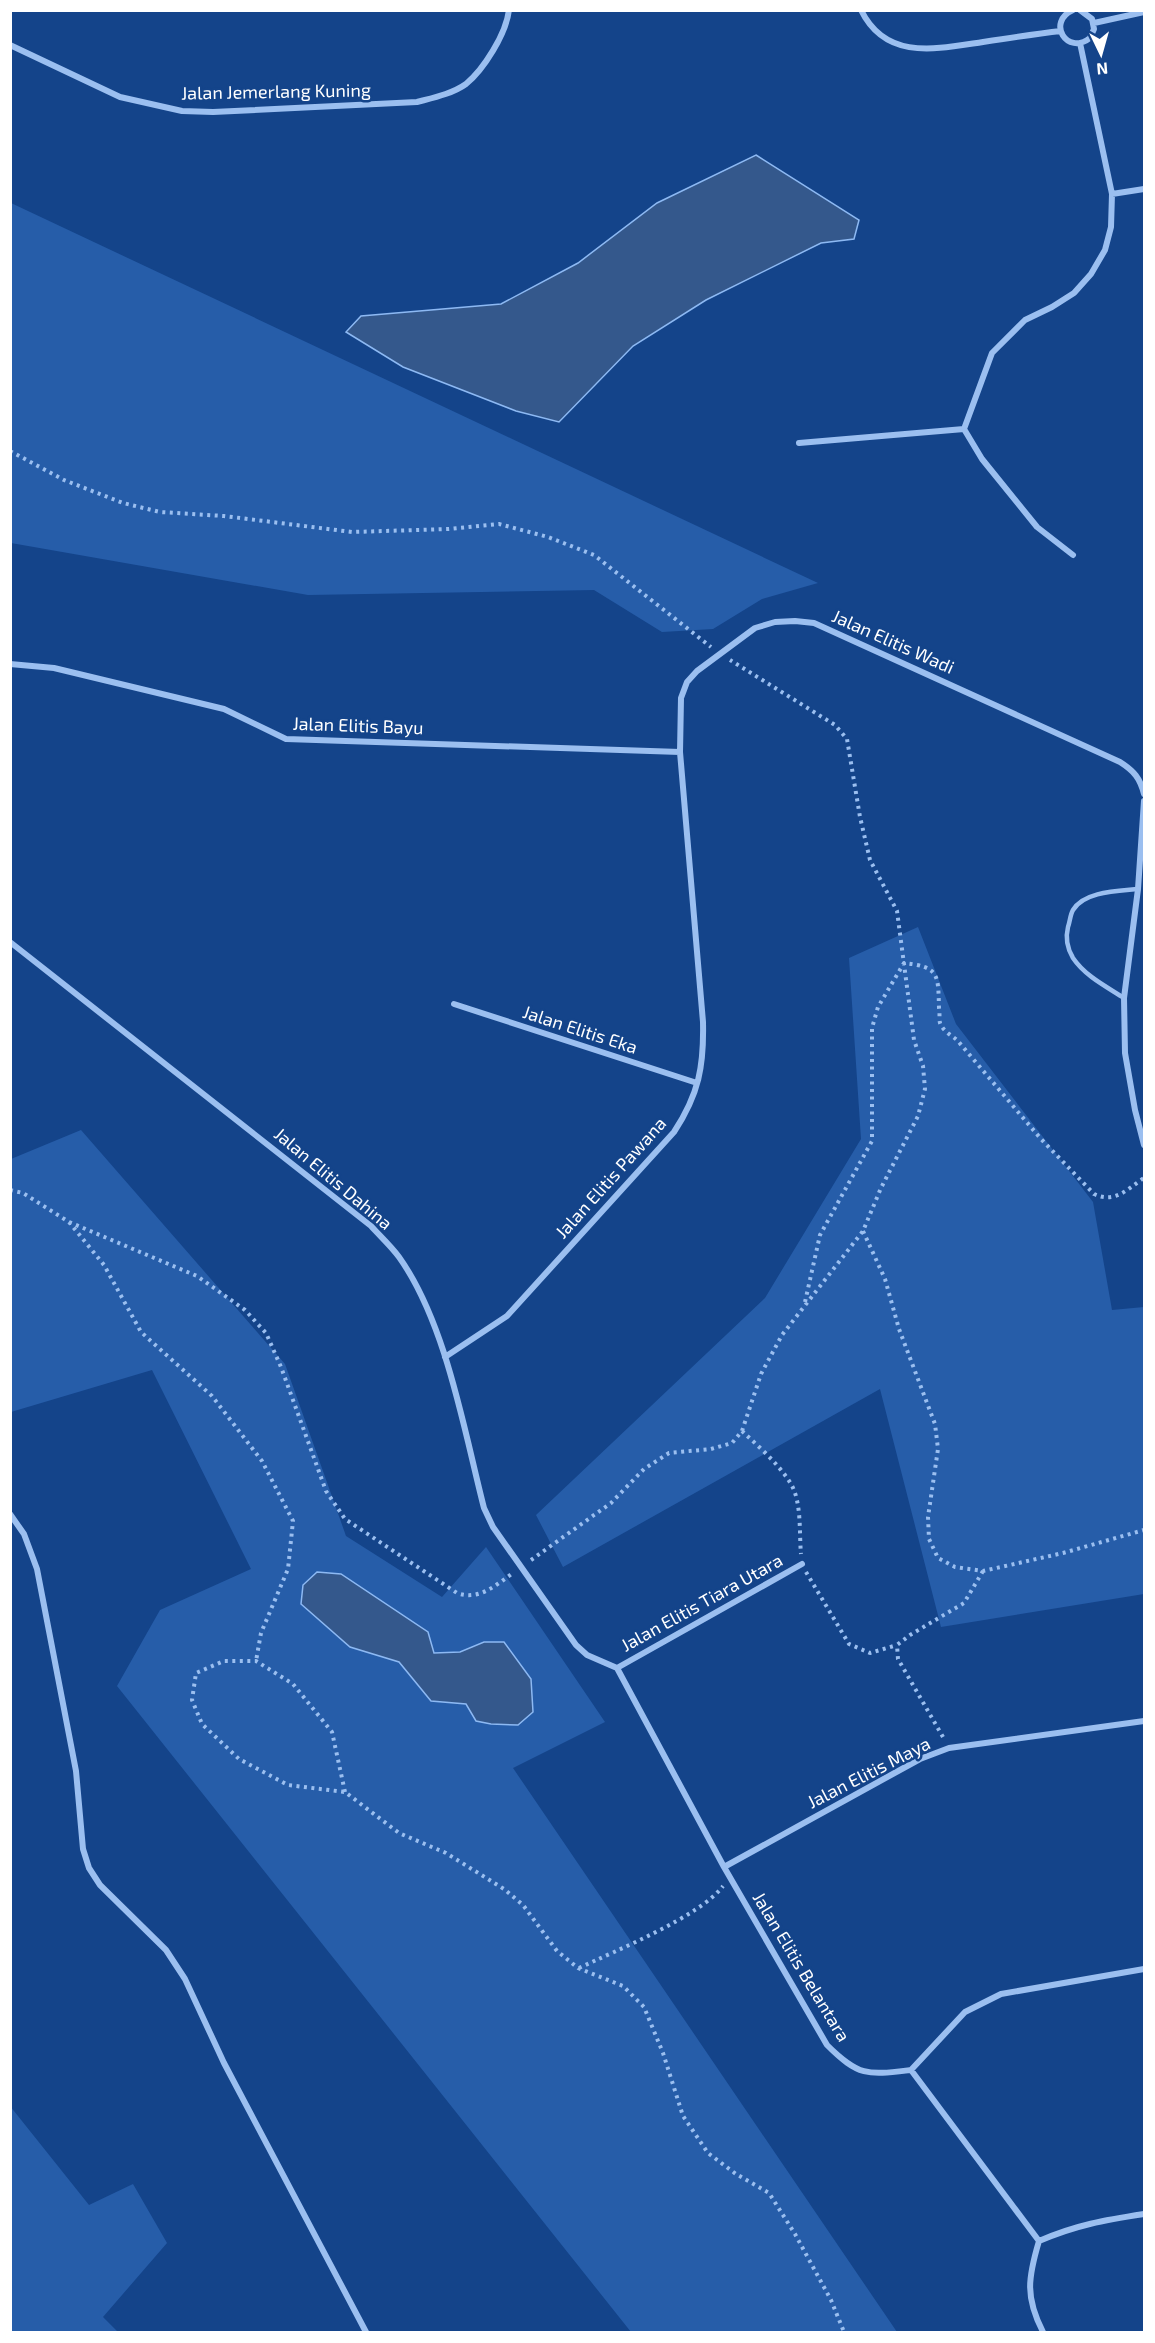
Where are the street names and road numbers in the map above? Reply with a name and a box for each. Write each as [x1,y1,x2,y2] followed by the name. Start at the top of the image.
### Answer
[181,78,371,104] street label: Jalan Jemerlang Kuning
[829,604,958,678] street label: Jalan Elitis Wadi
[292,712,424,738] street label: Jalan Elitis Bayu
[520,1000,640,1058] street label: Jalan Elitis Eka
[550,1112,670,1242] street label: Jalan Elitis Pawana
[270,1123,397,1234] street label: Jalan Elitis Dahina
[617,1549,786,1656] street label: Jalan Elitis Tiara Utara
[803,1732,934,1813] street label: Jalan Elitis Maya
[749,1888,855,2045] street label: Jalan Elitis Belantara

